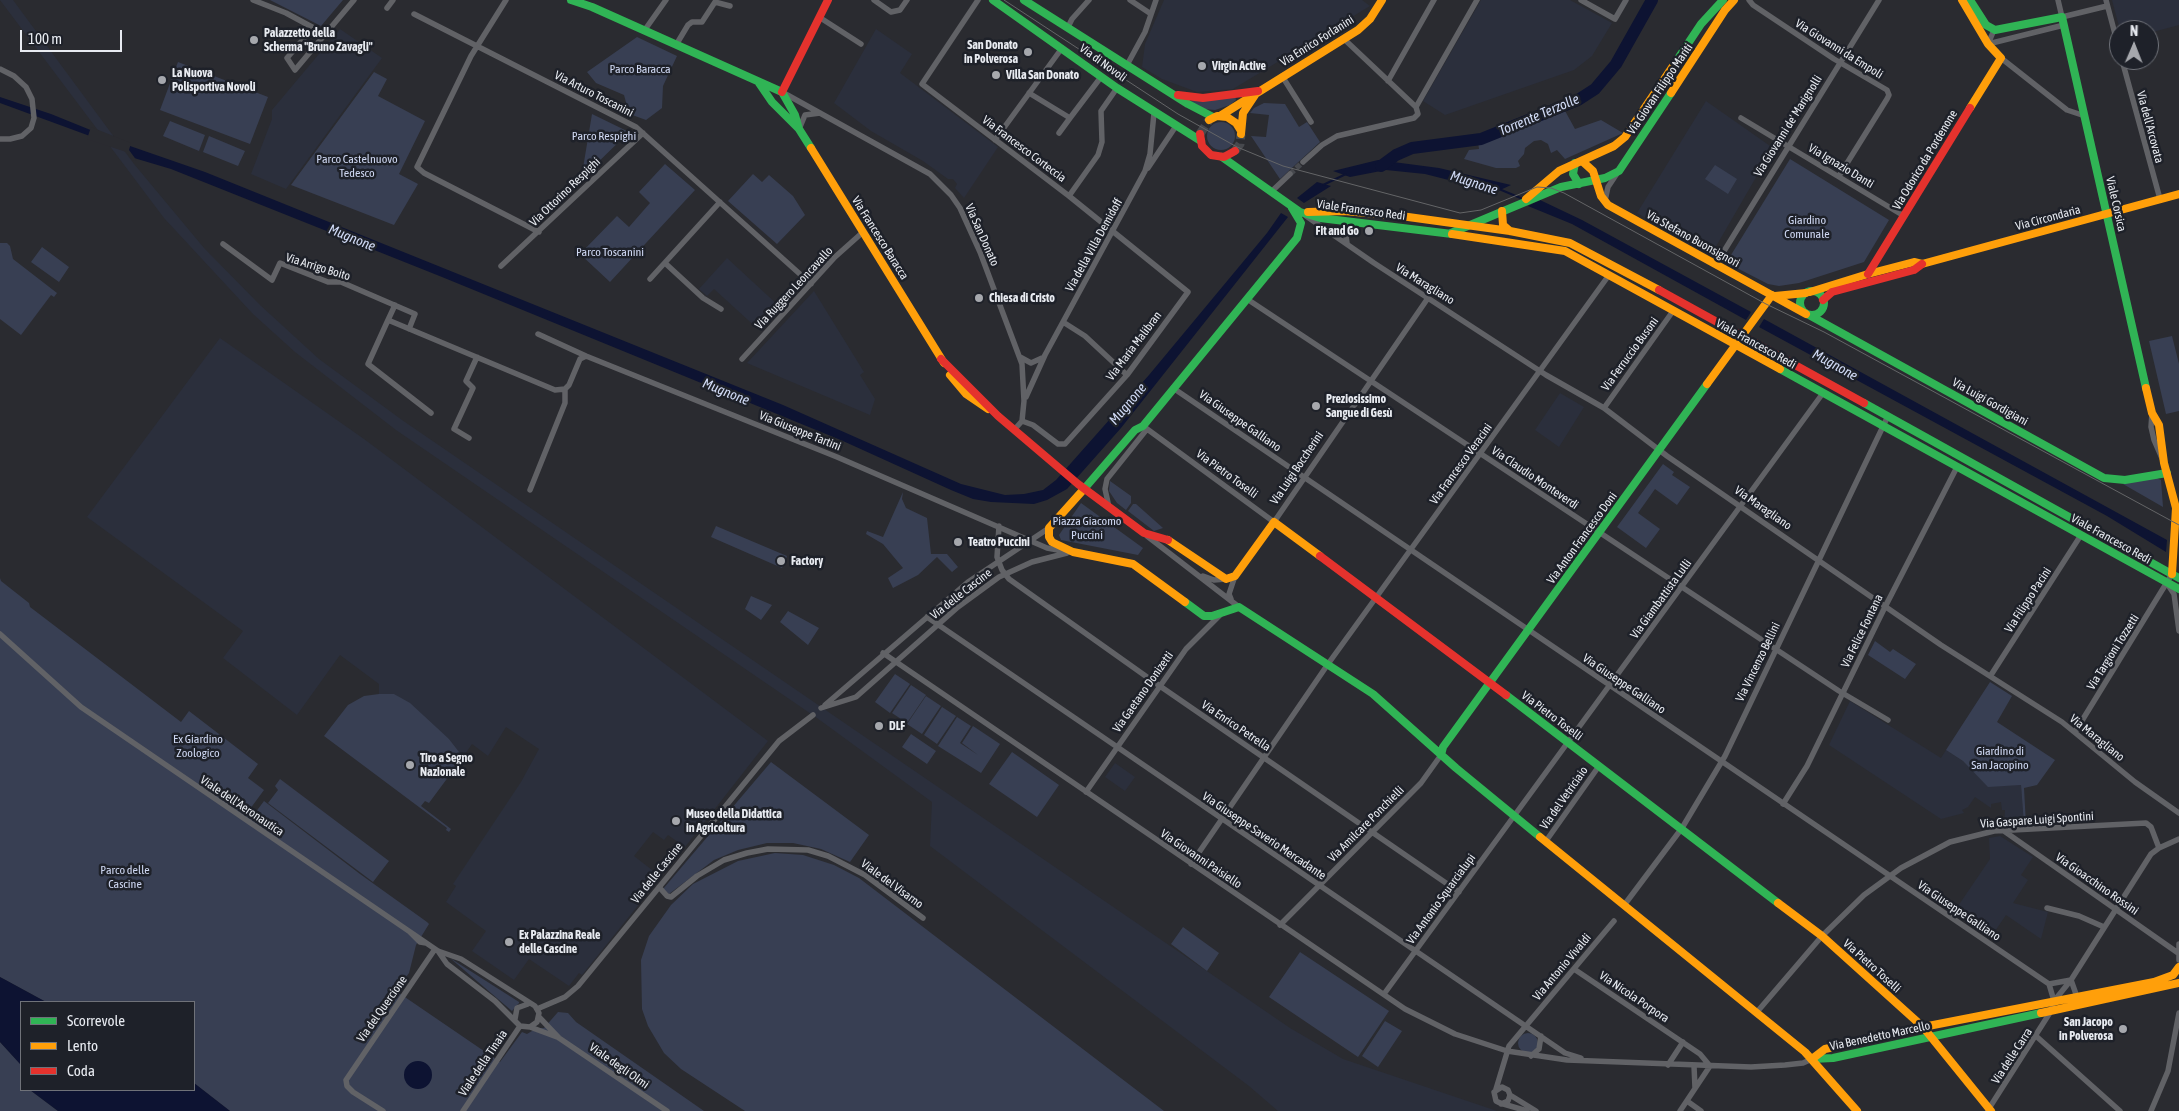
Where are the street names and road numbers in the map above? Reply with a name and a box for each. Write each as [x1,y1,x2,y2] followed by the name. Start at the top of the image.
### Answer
[1277,13,1357,69] street label: Via Enrico Forlanini
[1792,16,1886,82] street label: Via Giovanni da Empoli
[1077,41,1129,85] street label: Via di Novoli
[1624,41,1696,137] street label: Via Giovan Filippo Mariti
[552,68,636,120] street label: Via Arturo Toscanini
[1751,73,1825,179] street label: Via Giovanni de' Marignolli
[2133,89,2167,165] street label: Via dell'Arcovata
[1889,107,1961,213] street label: Via Odorico da Pordenone
[979,113,1069,185] street label: Via Francesco Corteccia
[1805,141,1877,191] street label: Via Ignazio Danti
[527,155,603,229] street label: Via Ottorino Respighi
[2103,175,2129,233] street label: Viale Corsica
[849,194,911,282] street label: Via Francesco Baracca
[1062,196,1126,294] street label: Via della Villa Demidoff
[1316,197,1406,223] street label: Viale Francesco Redi
[962,202,1002,268] street label: Via San Donato
[2014,202,2082,234] street label: Via Circondaria
[1644,207,1742,271] street label: Via Stefano Buonsignori
[752,244,836,332] street label: Via Ruggero Leoncavallo
[284,250,352,284] street label: Via Arrigo Boito
[1393,260,1457,308] street label: Via Maragliano
[1103,309,1165,383] street label: Via Maria Malibran
[1598,314,1662,394] street label: Via Ferruccio Busoni
[1713,316,1799,372] street label: Viale Francesco Redi
[1949,375,2031,429] street label: Via Luigi Gordigiani
[1196,387,1284,455] street label: Via Giuseppe Galliano
[757,408,843,454] street label: Via Giuseppe Tartini
[1427,421,1495,507] street label: Via Francesco Veracini
[1267,429,1327,507] street label: Via Luigi Boccherini
[1489,444,1581,512] street label: Via Claudio Monteverdi
[1193,447,1261,501] street label: Via Pietro Toselli
[1732,483,1794,533] street label: Via Maragliano
[1544,489,1620,587] street label: Via Anton Francesco Doni
[2068,511,2154,567] street label: Viale Francesco Redi
[1627,556,1695,642] street label: Via Giambattista Lulli
[2002,565,2054,635] street label: Via Filippo Pacini
[927,566,995,622] street label: Via delle Cascine
[1838,592,1886,670] street label: Via Felice Fontana
[2084,611,2142,693] street label: Via Targioni Tozzetti
[1733,620,1783,704] street label: Via Vincenzo Bellini
[1110,649,1176,735] street label: Via Gaetano Donizetti
[1580,651,1668,717] street label: Via Giuseppe Galliano
[1519,688,1585,744] street label: Via Pietro Toselli
[1199,698,1273,754] street label: Via Enrico Petrella
[2067,711,2127,765] street label: Via Maragliano
[1537,764,1591,832] street label: Via del Vetriciaio
[197,773,287,839] street label: Viale dell'Aeronautica
[1325,783,1407,865] street label: Via Amilcare Ponchielli
[1199,789,1329,883] street label: Via Giuseppe Saverio Mercadante
[1980,809,2094,831] street label: Via Gaspare Luigi Spontini
[1157,826,1245,892] street label: Via Giovanni Paisiello
[628,840,686,906] street label: Via delle Cascine
[2053,850,2141,918] street label: Via Gioacchino Rossini
[1403,851,1479,947] street label: Via Antonio Squarcialupi
[858,856,926,912] street label: Viale del Visarno
[1915,878,2003,944] street label: Via Giuseppe Galliano
[1530,931,1594,1003] street label: Via Antonio Vivaldi
[1840,936,1904,996] street label: Via Pietro Toselli
[1596,968,1672,1026] street label: Via Nicola Porpora
[354,973,410,1045] street label: Via del Quercione
[1828,1018,1932,1054] street label: Via Benedetto Marcello
[1989,1025,2035,1087] street label: Via delle Carra
[456,1027,510,1099] street label: Viale della Tinaia
[586,1040,652,1092] street label: Viale degli Olmi

